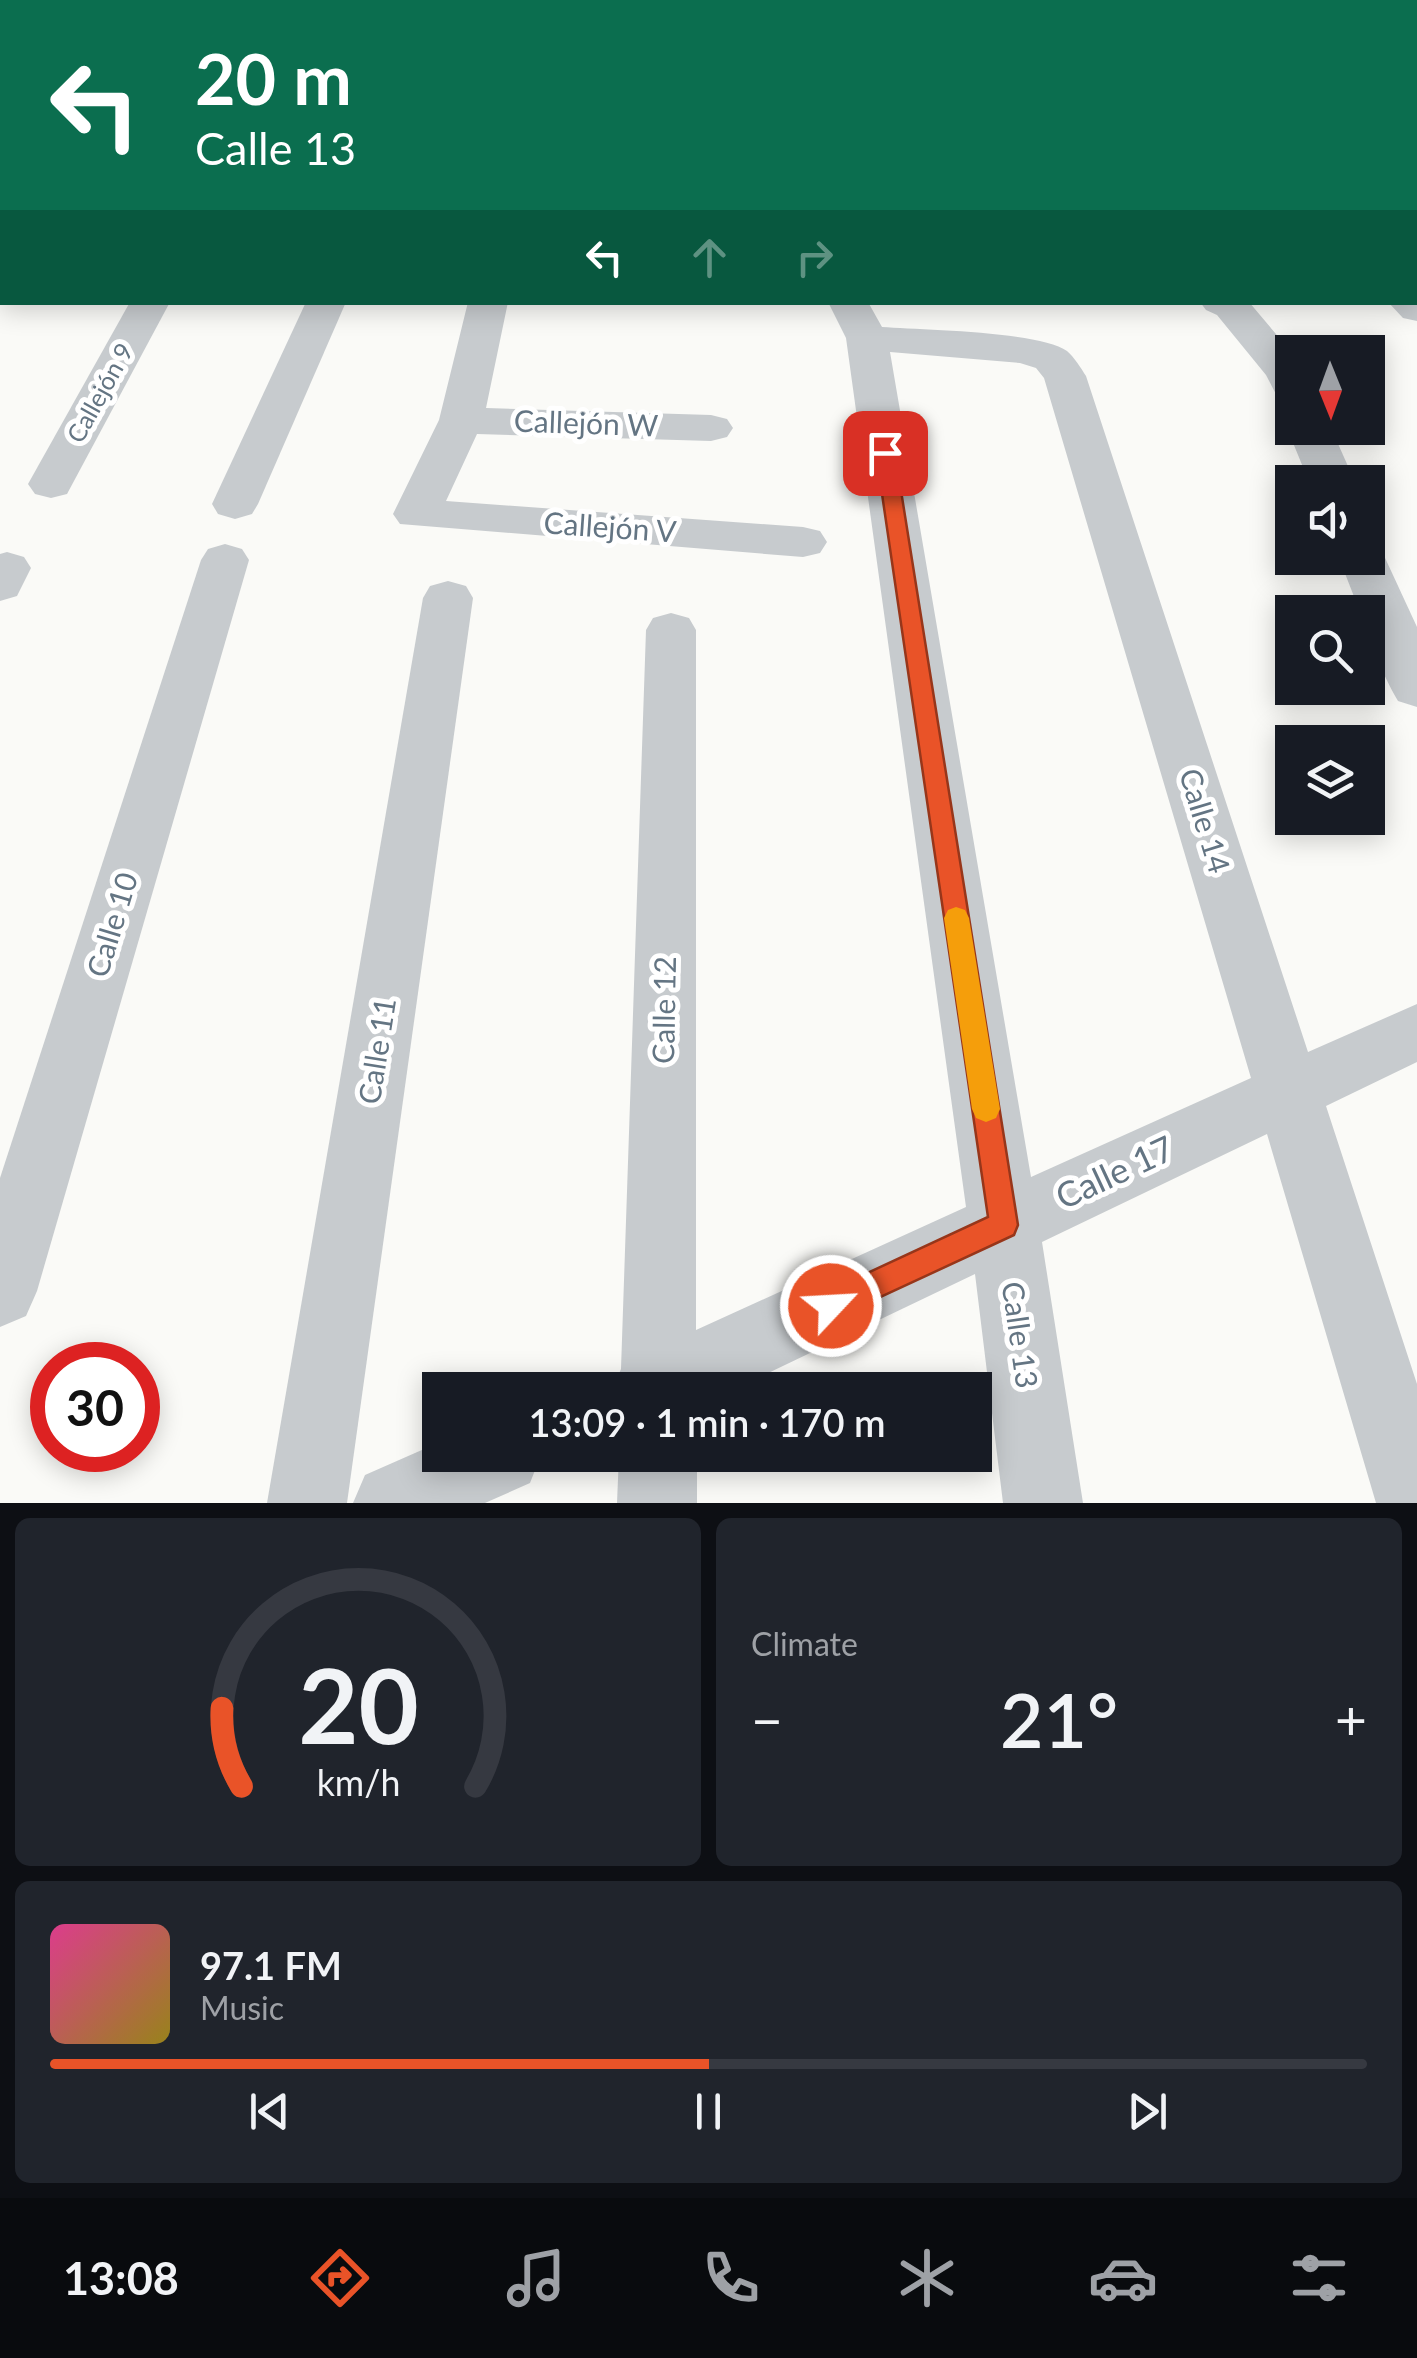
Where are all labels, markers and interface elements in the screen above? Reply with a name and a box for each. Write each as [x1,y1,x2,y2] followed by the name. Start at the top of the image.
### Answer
[195,36,352,120] text: 20 m
[30,40,160,170] icon: left
[195,121,356,175] text: Calle 13
[577,230,632,285] icon: left
[682,230,737,285] icon: ahead
[787,230,842,285] icon: right
[1275,335,1385,445] north arrow
[1275,335,1385,835] map controls
[60,338,139,448] street label: Callejón 9
[513,401,659,443] street label: Callejón W
[843,411,928,496] pin
[858,426,913,481] icon: arrive
[1275,465,1385,575] button: sound
[543,503,678,549] street label: Callejón V
[1275,595,1385,705] button: search
[1275,725,1385,835] button: layers
[1173,764,1239,877] street label: Calle 14
[78,868,144,981] street label: Calle 10
[644,956,682,1064] street label: Calle 12
[350,995,402,1107] street label: Calle 11
[1048,1126,1180,1217] street label: Calle 17
[779,1254,883,1358] position arrow
[996,1279,1046,1390] street label: Calle 13
[30,1342,160,1472] speed limit sign: 30
[529,1399,885,1445] text: 13:09 · 1 min · 170 m
[751,1624,858,1663] text: Climate
[298,1641,418,1766] text: 20
[1000,1674,1118,1764] text: 21°
[751,1686,783,1752] text: −
[1335,1686,1367,1752] text: +
[316,1761,400,1804] text: km/h
[200,1942,342,1988] text: 97.1 FM
[200,1988,284,2027] text: Music
[242,2084,297,2139] icon: previous
[681,2084,736,2139] icon: pause
[1120,2084,1175,2139] icon: next
[305,2243,375,2313] icon: directions
[501,2243,571,2313] icon: music
[696,2243,766,2313] icon: phone
[892,2243,962,2313] icon: climate
[1088,2243,1158,2313] icon: car
[1284,2243,1354,2313] icon: filters
[63,2251,179,2305] text: 13:08

